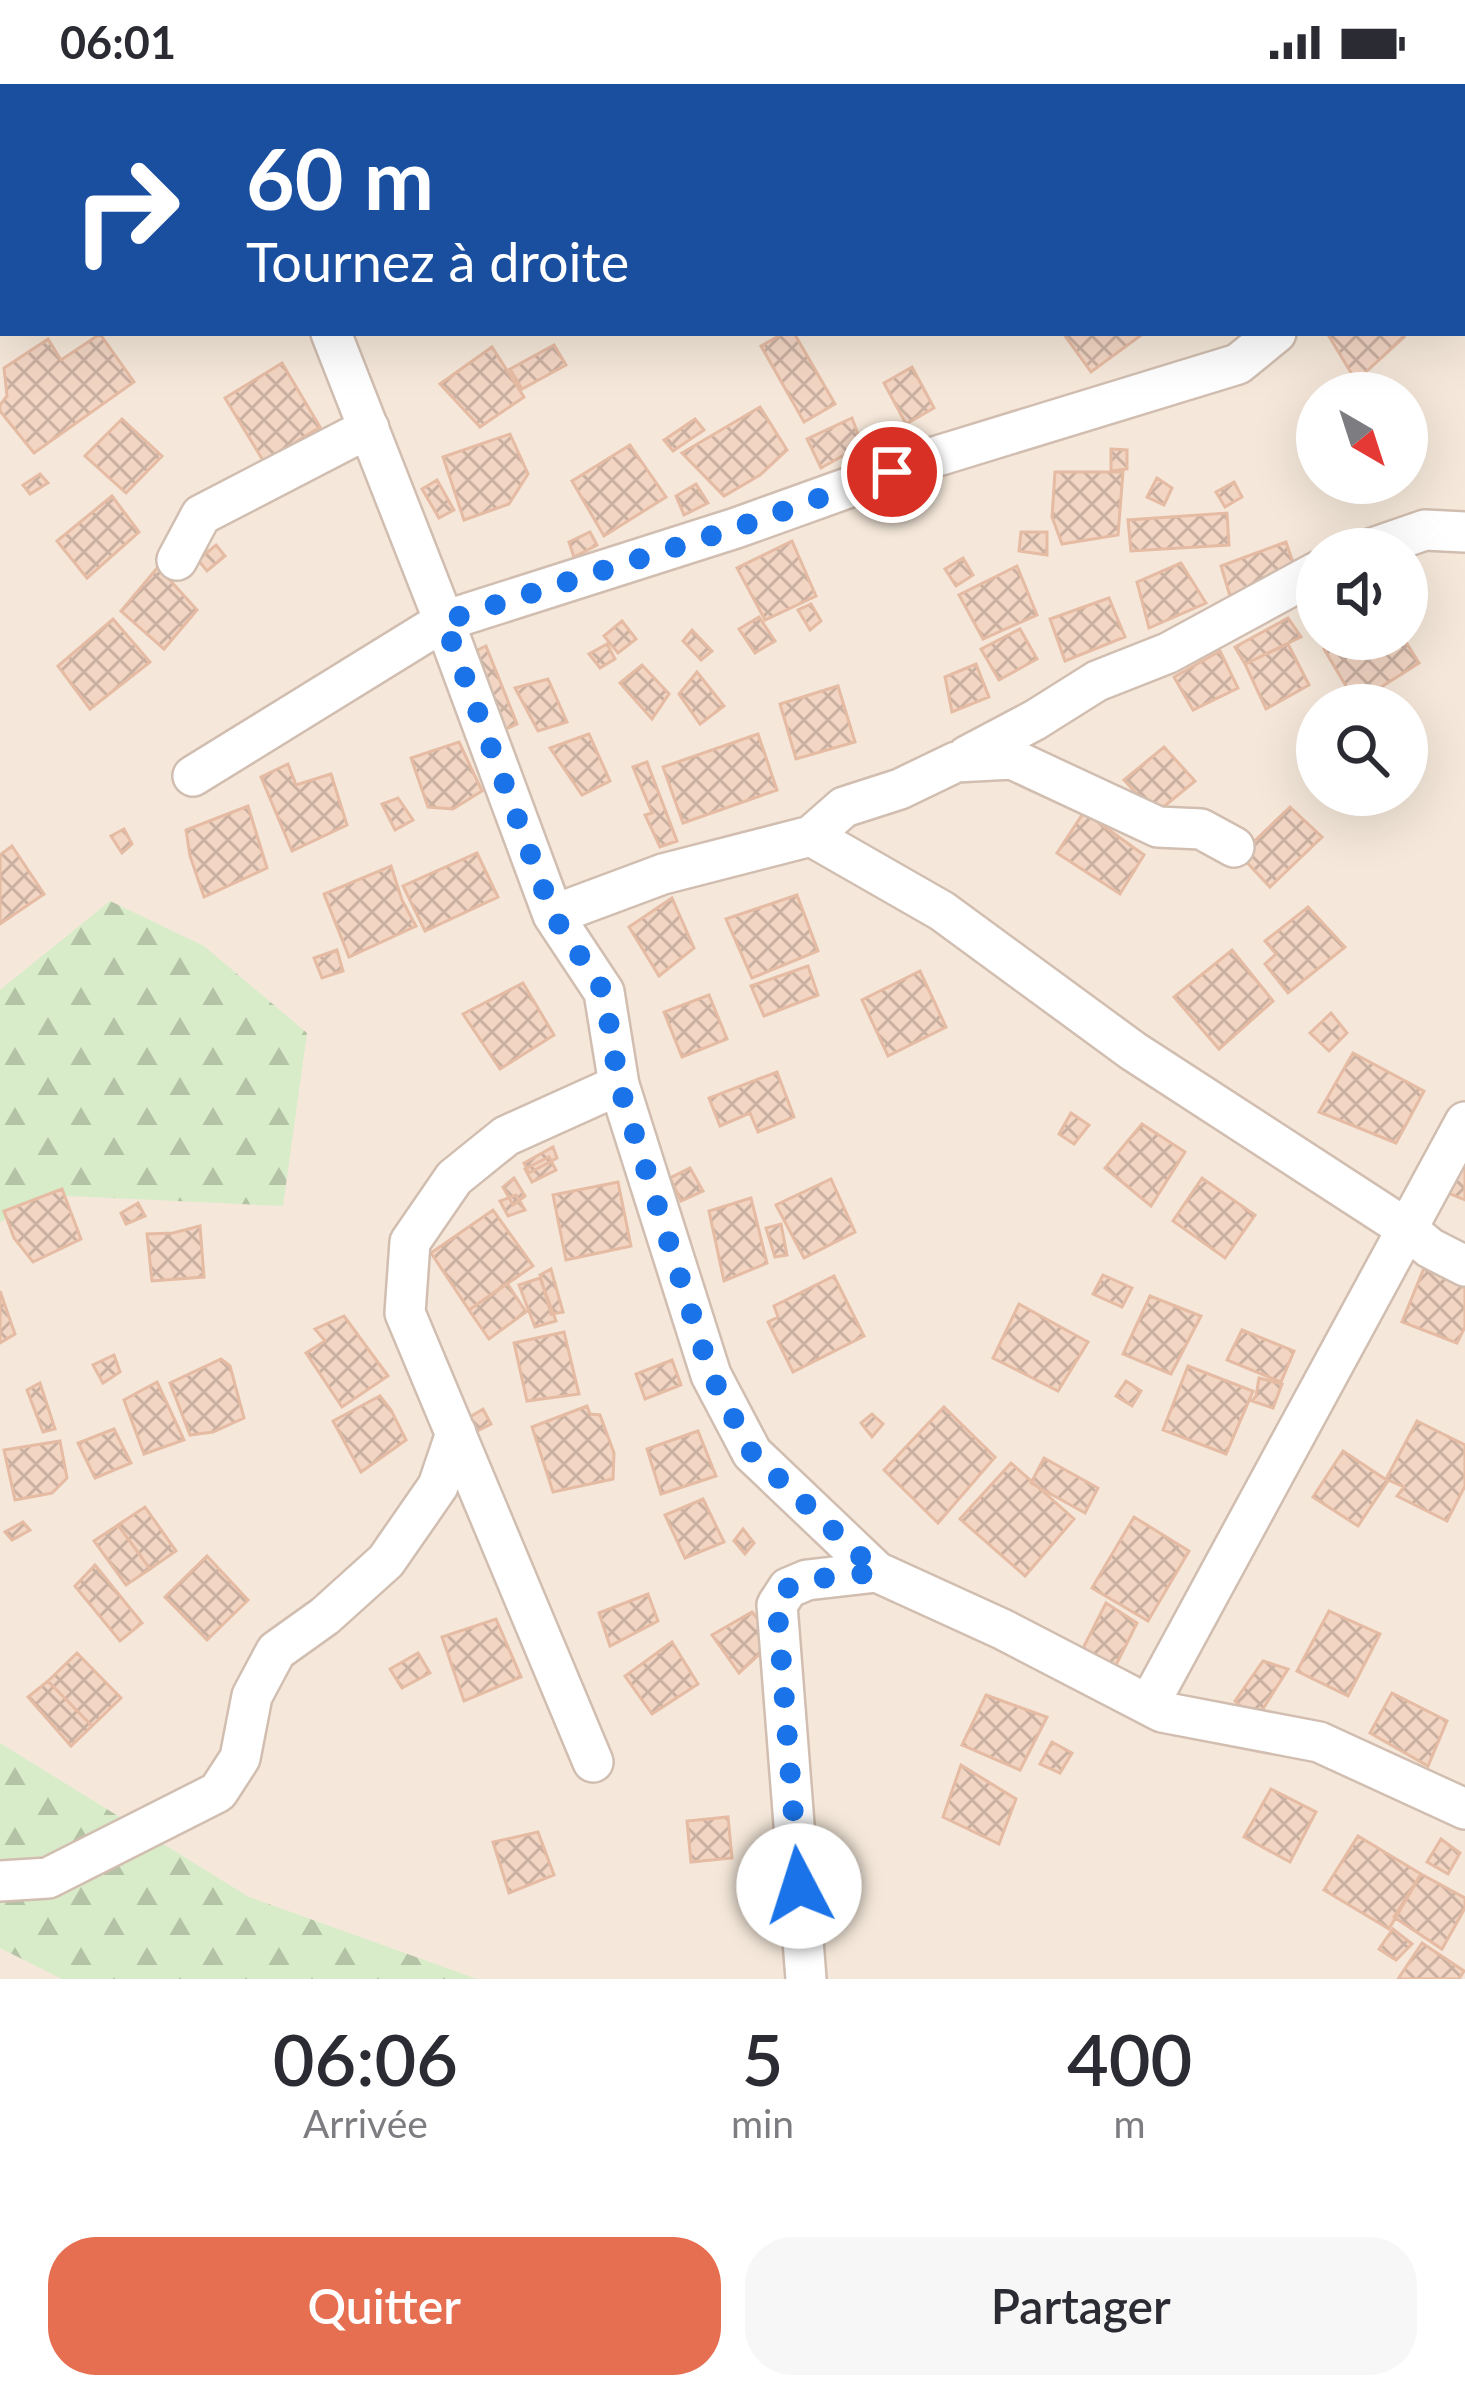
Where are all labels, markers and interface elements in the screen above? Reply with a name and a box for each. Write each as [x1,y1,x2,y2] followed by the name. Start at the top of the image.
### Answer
[60,15,176,69] text: 06:01
[246,127,434,228] text: 60 m
[48,132,204,288] icon: right
[246,229,629,294] text: Tournez à droite
[1296,372,1428,504] north arrow
[1296,372,1428,816] map controls
[841,421,943,523] pin
[859,439,925,505] icon: arrive
[1296,528,1428,660] button: sound
[1296,684,1428,816] button: search
[736,1823,862,1949] position arrow
[273,2015,458,2101] text: 06:06
[742,2015,783,2101] text: 5
[1067,2015,1192,2101] text: 400
[303,2100,428,2146] text: Arrivée
[731,2100,794,2146] text: min
[1114,2100,1146,2146] text: m
[48,2237,721,2375] button: Quitter
[745,2237,1417,2375] button: Partager

